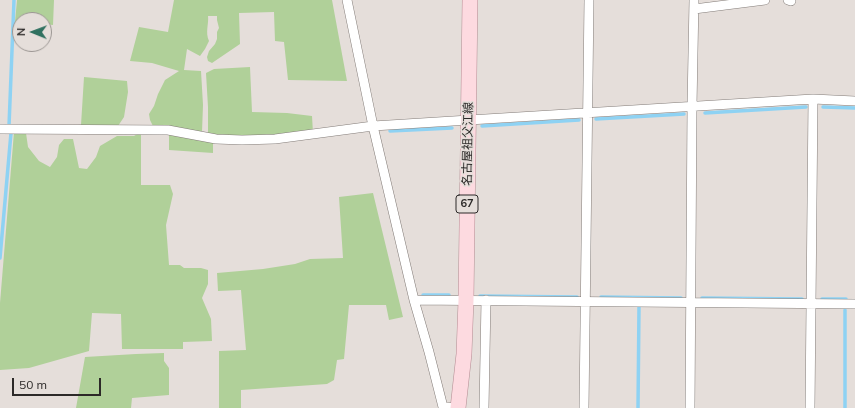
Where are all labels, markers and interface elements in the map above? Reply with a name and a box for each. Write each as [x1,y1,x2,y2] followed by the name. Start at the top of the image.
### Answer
[12,12,52,52] north arrow
[14,28,28,36] text: N
[460,102,476,186] street label: 名古屋祖父江線
[456,195,478,213] road number: 67
[14,370,103,396] scale bar
[19,377,47,392] text: 50 m

